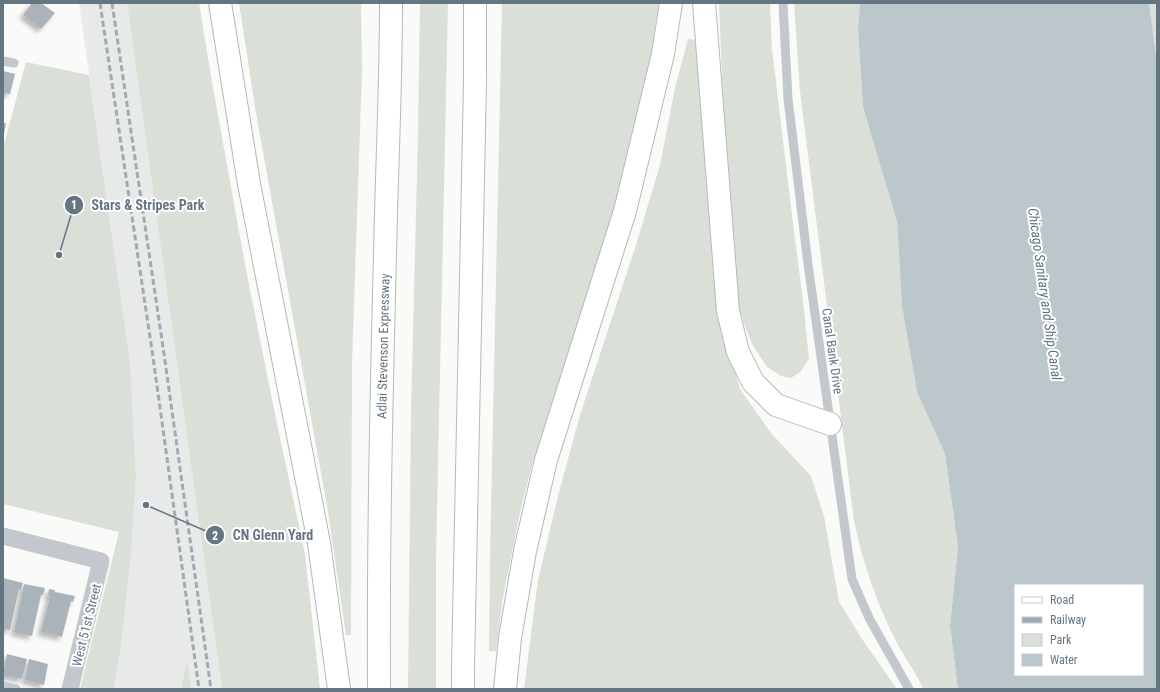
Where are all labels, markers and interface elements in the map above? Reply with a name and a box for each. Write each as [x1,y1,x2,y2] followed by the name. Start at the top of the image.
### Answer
[64,192,213,218] callout: Stars & Stripes Park
[91,197,205,213] text: Stars & Stripes Park
[71,198,77,212] text: 1
[1025,207,1065,382] water label: Chicago Sanitary and Ship Canal
[374,272,393,419] street label: Adlai Stevenson Expressway
[819,307,846,395] street label: Canal Bank Drive
[205,522,321,548] callout: CN Glenn Yard
[233,527,313,543] text: CN Glenn Yard
[212,529,218,543] text: 2
[69,582,104,668] street label: West 51st Street
[1014,584,1144,676] legend
[1050,593,1074,607] text: Road
[1050,613,1086,627] text: Railway
[1050,633,1072,647] text: Park
[1050,653,1078,667] text: Water

